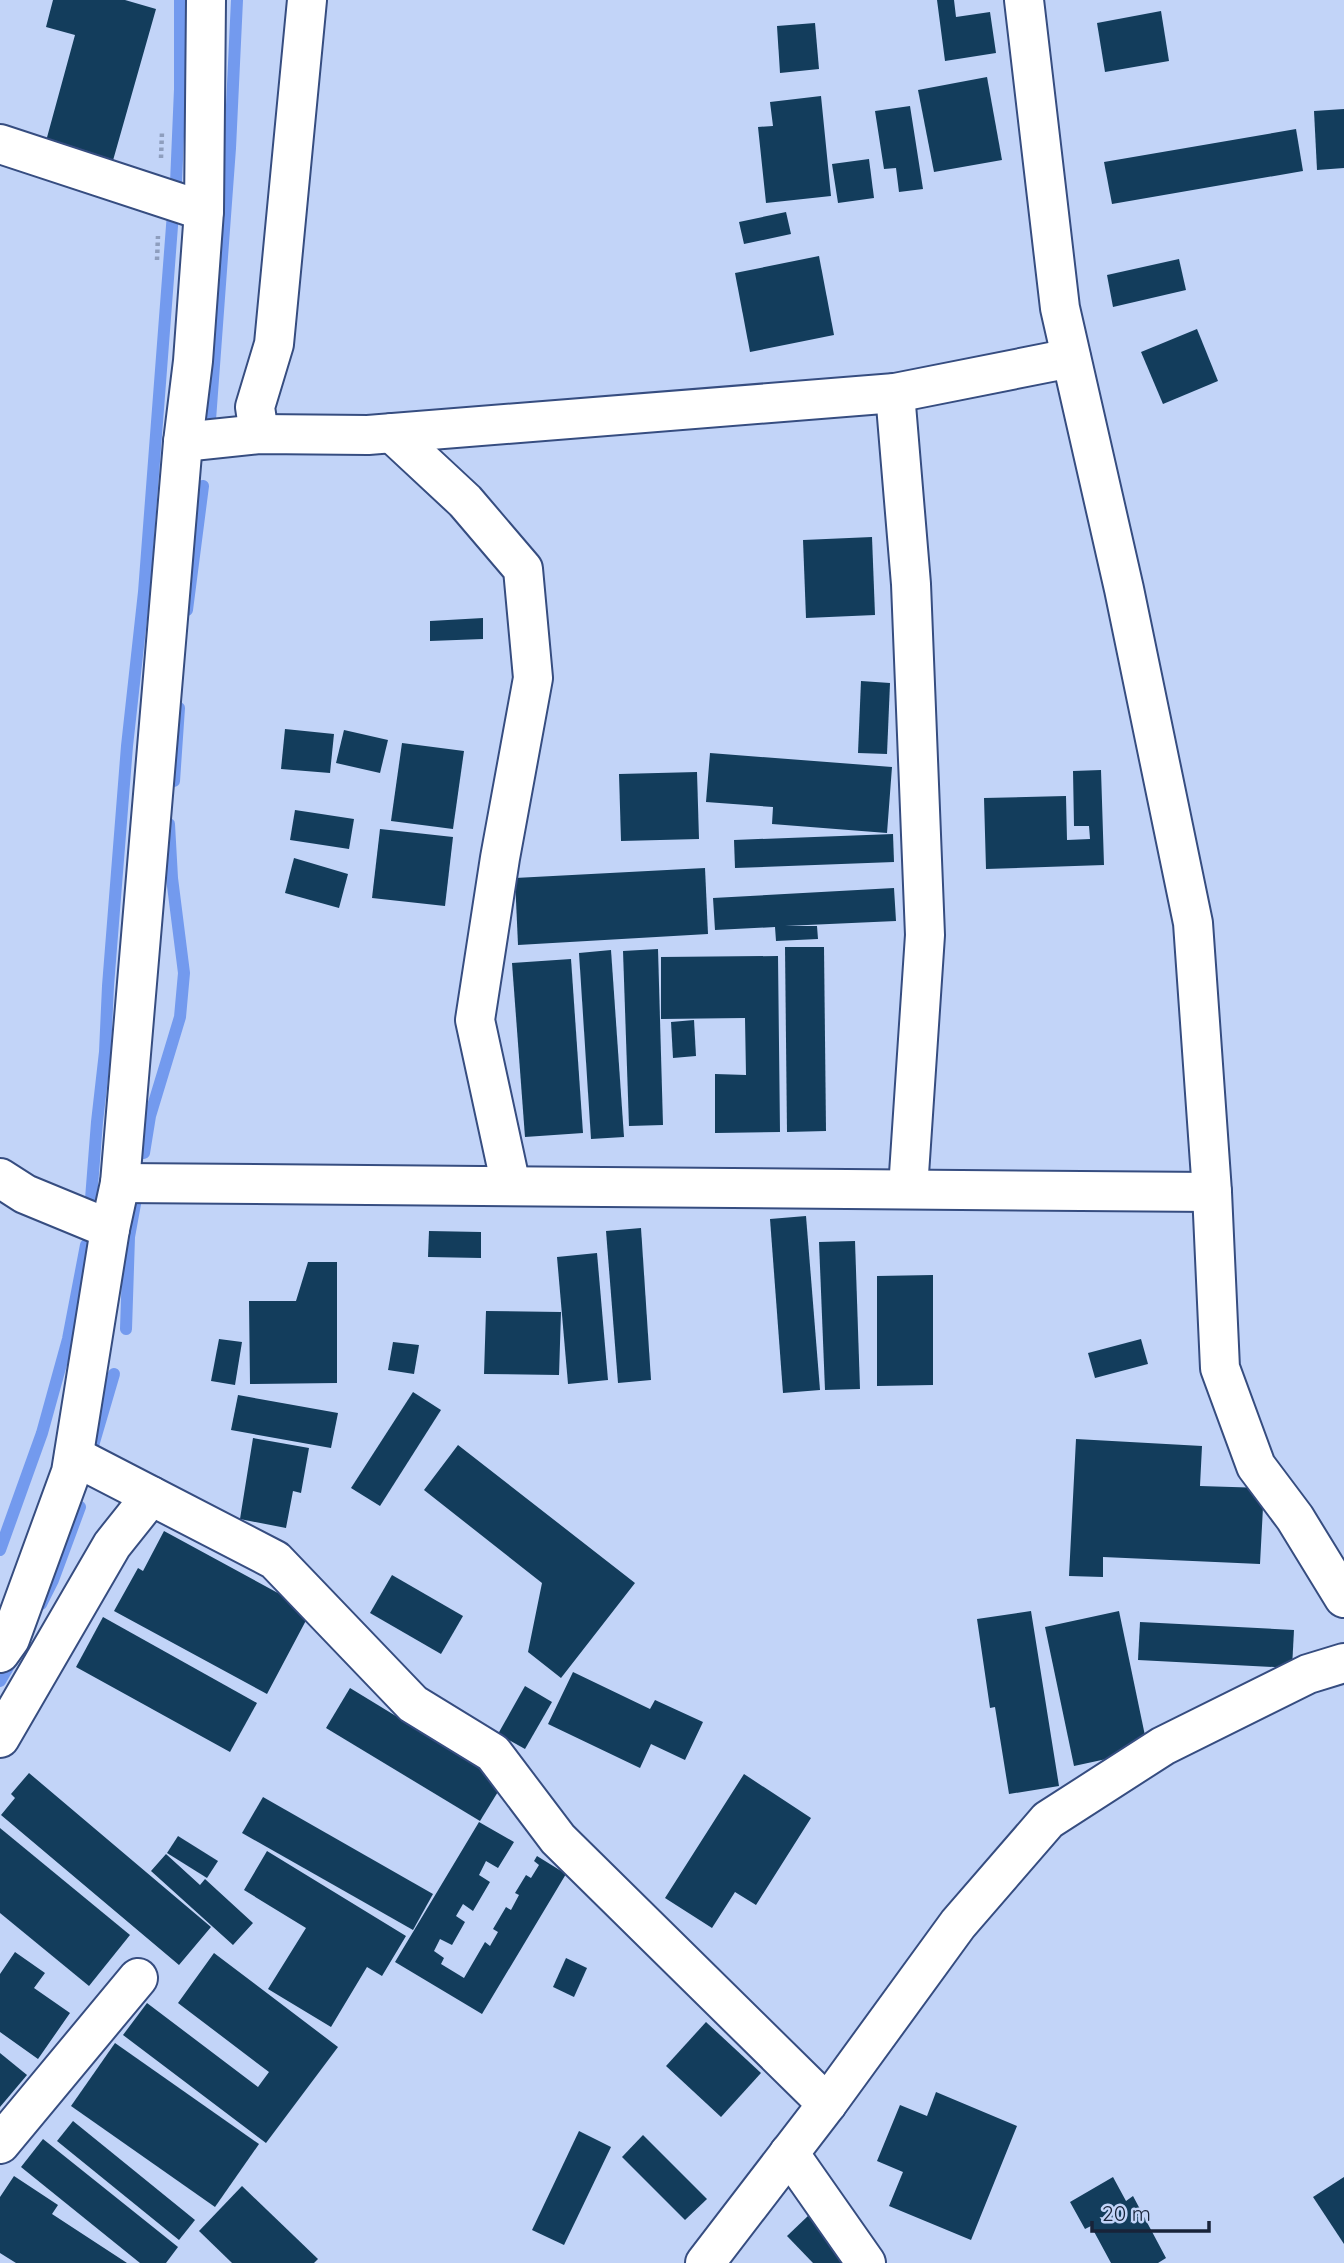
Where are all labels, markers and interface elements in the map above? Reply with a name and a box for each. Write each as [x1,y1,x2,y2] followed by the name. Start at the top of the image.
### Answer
[1092,2190,1209,2234] scale bar
[1102,2200,1151,2226] text: 20 m

